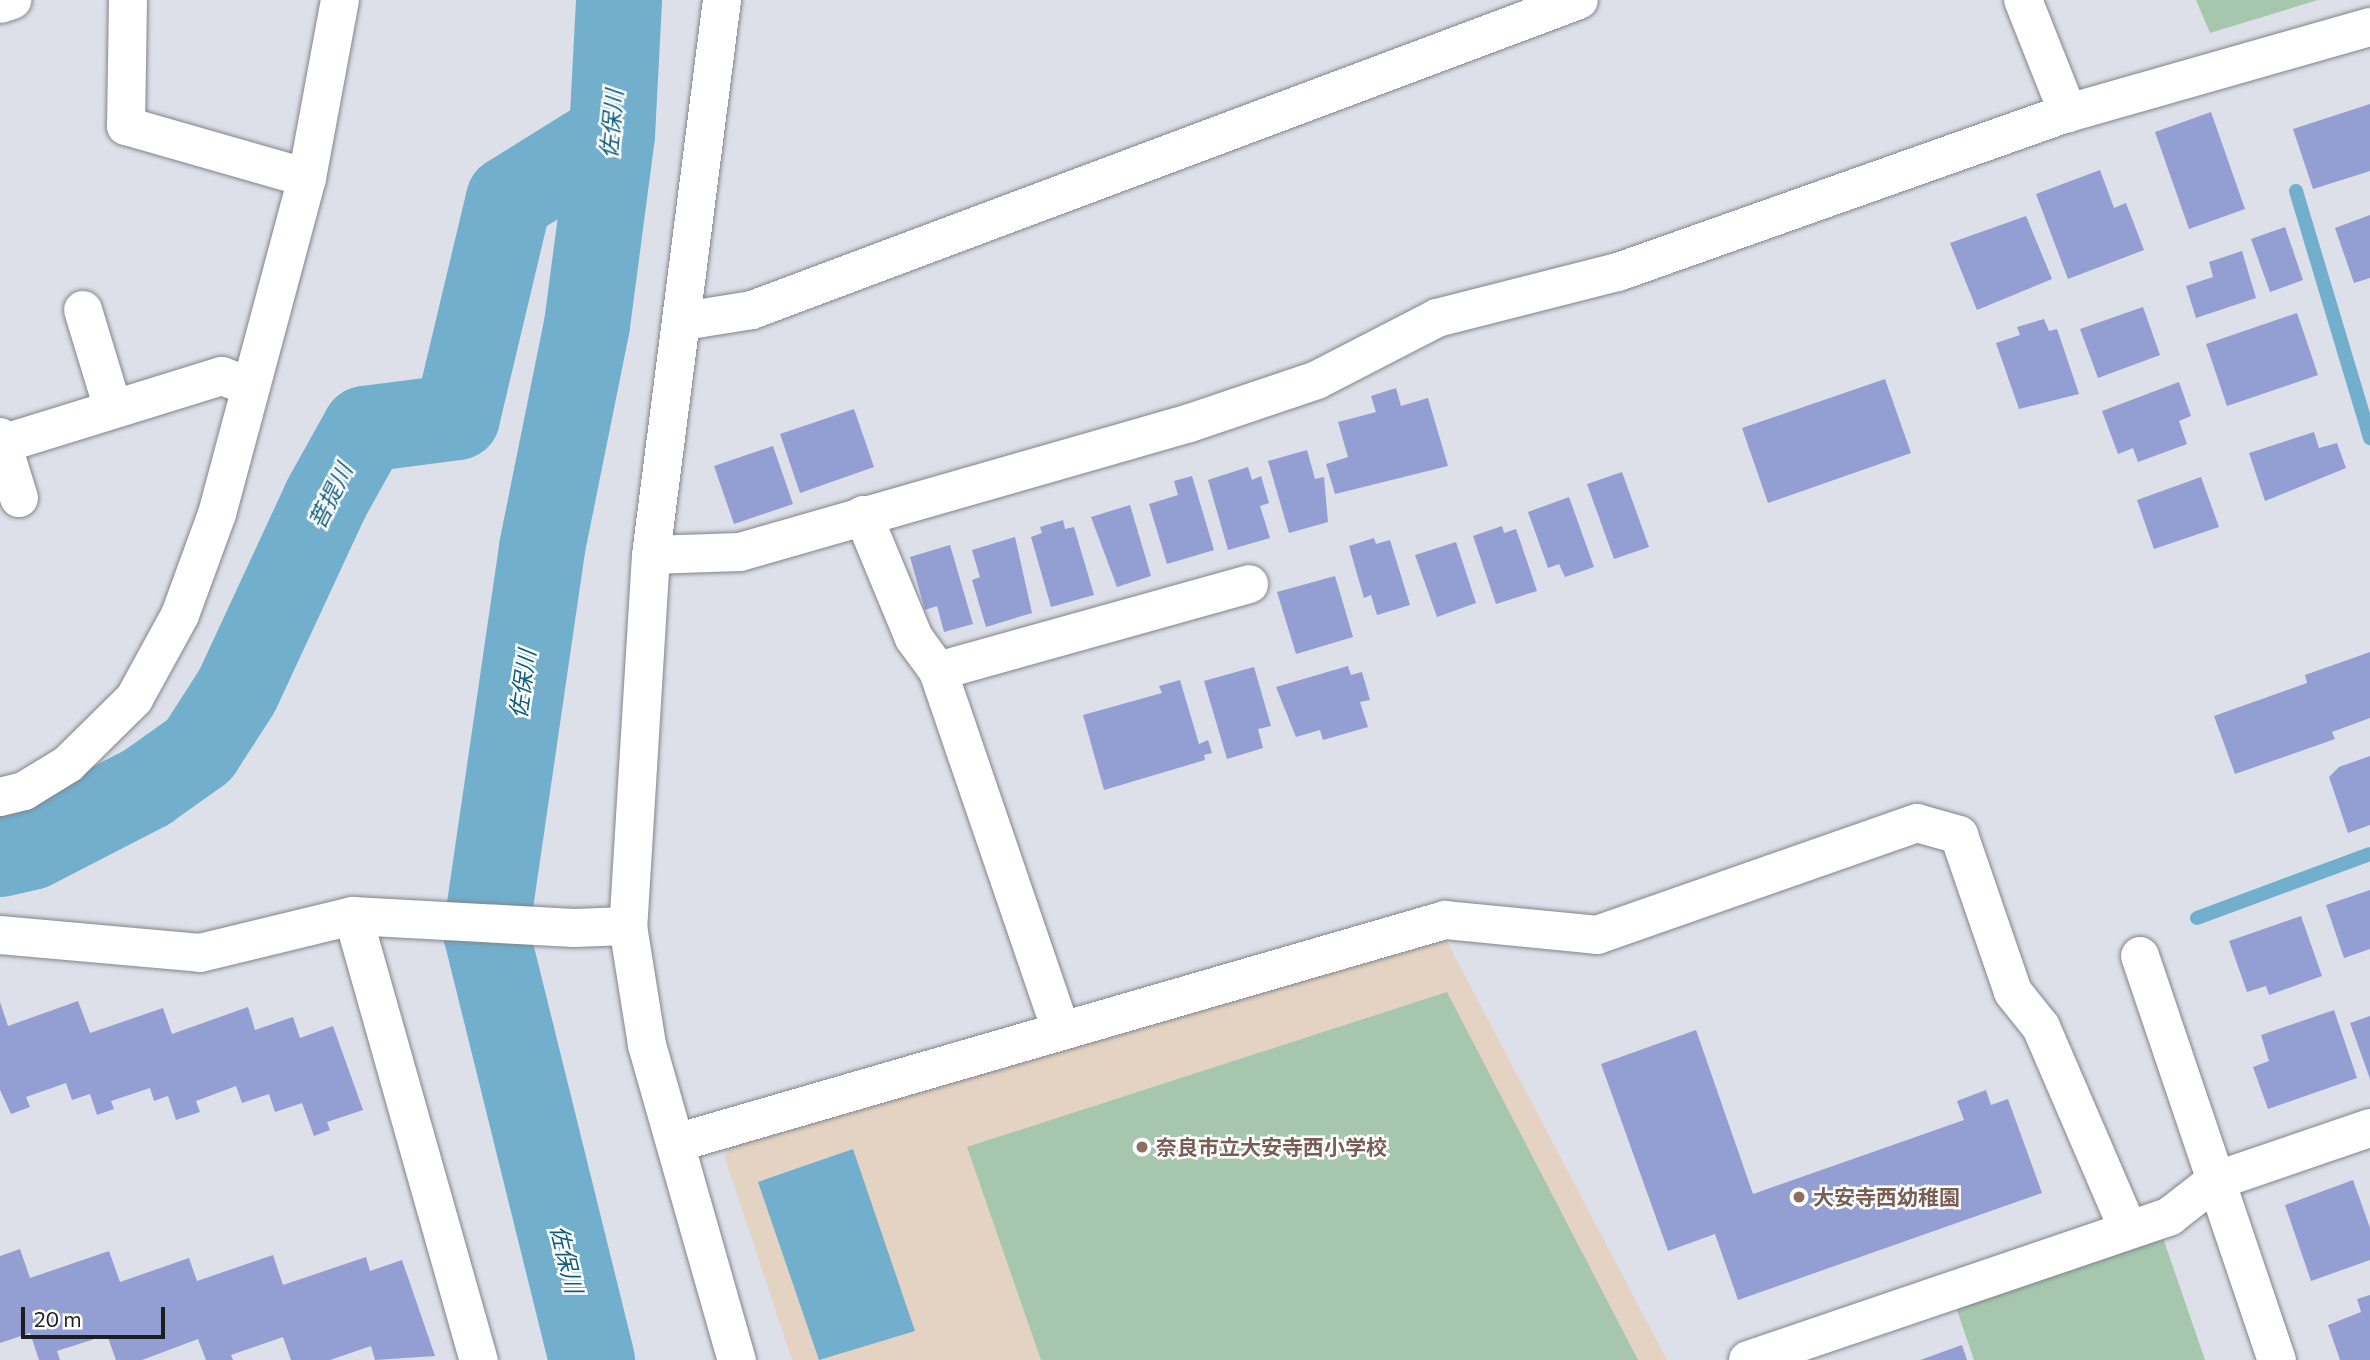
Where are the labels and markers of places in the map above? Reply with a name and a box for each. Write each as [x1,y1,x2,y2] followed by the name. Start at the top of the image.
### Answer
[1156,1134,1387,1160] place label: 奈良市立大安寺西小学校
[1134,1139,1150,1155] marker: 奈良市立大安寺西小学校
[1813,1184,1960,1210] place label: 大安寺西幼稚園
[1791,1189,1807,1205] marker: 大安寺西幼稚園

